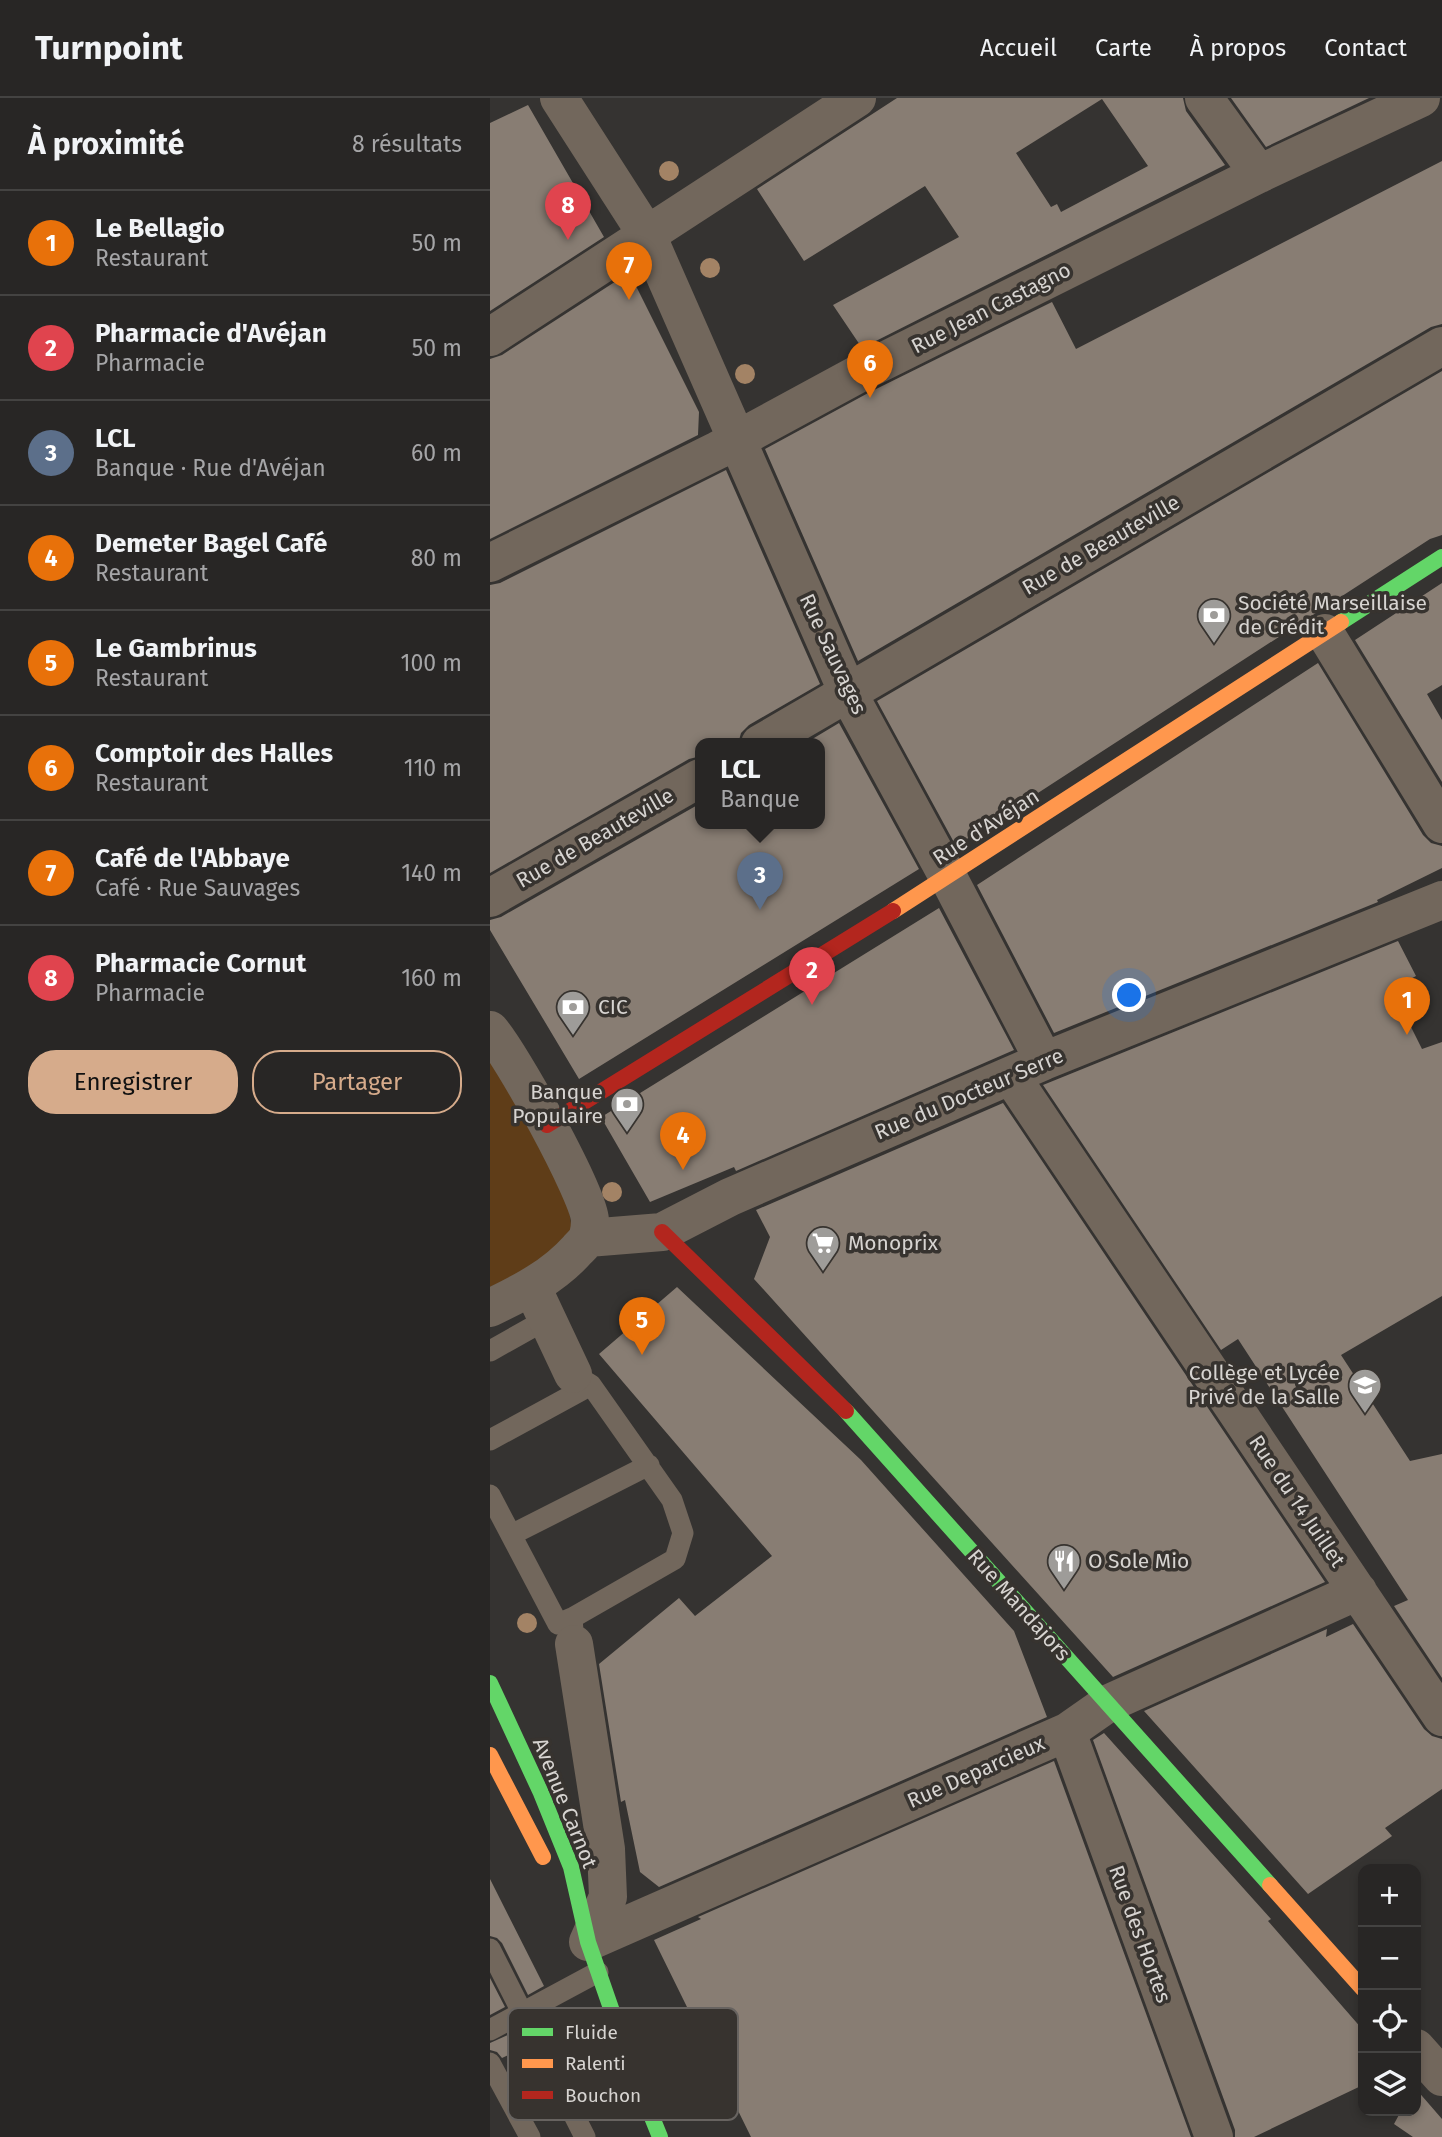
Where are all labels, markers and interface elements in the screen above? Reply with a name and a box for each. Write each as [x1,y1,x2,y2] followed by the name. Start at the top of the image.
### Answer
[35,28,183,68] text: Turnpoint
[980,34,1057,62] text: Accueil
[1095,34,1152,62] text: Carte
[1190,34,1286,62] text: À propos
[1324,34,1407,62] text: Contact
[28,126,184,162] text: À proximité
[352,130,462,158] text: 8 résultats
[545,182,591,240] pin: 8
[95,213,225,244] text: Le Bellagio
[46,229,56,257] text: 1
[412,229,462,257] text: 50 m
[606,242,652,300] pin: 7
[95,244,208,272] text: Restaurant
[907,257,1075,359] street label: Rue Jean Castagno
[95,318,327,349] text: Pharmacie d'Avéjan
[45,334,57,362] text: 2
[412,334,462,362] text: 50 m
[847,340,893,398] pin: 6
[95,349,205,377] text: Pharmacie
[95,423,136,454] text: LCL
[45,439,57,467] text: 3
[411,439,462,467] text: 60 m
[95,454,326,482] text: Banque · Rue d'Avéjan
[1018,489,1184,601] street label: Rue de Beauteville
[95,528,327,559] text: Demeter Bagel Café
[45,544,58,572] text: 4
[411,544,462,572] text: 80 m
[95,559,208,587] text: Restaurant
[794,590,872,719] street label: Rue Sauvages
[1238,590,1427,640] place label: Société Marseillaise de Crédit
[1195,596,1233,645] bank icon: Société Marseillaise de Crédit
[95,633,257,664] text: Le Gambrinus
[45,649,57,677] text: 5
[401,649,462,677] text: 100 m
[95,664,208,692] text: Restaurant
[95,738,333,769] text: Comptoir des Halles
[695,738,825,829] popup
[45,754,57,782] text: 6
[404,754,462,782] text: 110 m
[720,754,761,785] text: LCL
[95,769,208,797] text: Restaurant
[512,782,678,894] street label: Rue de Beauteville
[928,783,1044,871] street label: Rue d'Avéjan
[720,785,800,813] text: Banque
[95,843,290,874] text: Café de l'Abbaye
[737,852,783,910] pin: 3
[46,859,56,887] text: 7
[401,859,462,887] text: 140 m
[95,874,300,902] text: Café · Rue Sauvages
[789,947,835,1005] pin: 2
[95,948,306,979] text: Pharmacie Cornut
[44,964,58,992] text: 8
[401,964,462,992] text: 160 m
[1384,977,1430,1035] pin: 1
[1112,978,1146,1012] your location
[95,979,205,1007] text: Pharmacie
[554,988,592,1037] bank icon: CIC
[598,994,628,1020] place label: CIC
[871,1042,1067,1146] street label: Rue du Docteur Serre
[28,1050,238,1114] button: Enregistrer
[252,1050,462,1114] button: Partager
[512,1079,603,1129] place label: Banque Populaire
[608,1085,646,1134] bank icon: Banque Populaire
[660,1112,706,1170] pin: 4
[804,1224,842,1273] supermarket icon: Monoprix
[848,1230,939,1256] place label: Monoprix
[619,1297,665,1355] pin: 5
[1188,1360,1340,1410] place label: Collège et Lycée Privé de la Salle
[1346,1366,1384,1415] school or university icon: Collège et Lycée Privé de la Salle
[1243,1430,1351,1572] street label: Rue du 14 Juillet
[1045,1542,1083,1591] restaurant icon: O Sole Mio
[962,1544,1076,1666] street label: Rue Mandajors
[1088,1548,1189,1574] place label: O Sole Mio
[903,1730,1050,1814] street label: Rue Deparcieux
[527,1734,603,1872] street label: Avenue Carnot
[1103,1862,1177,2007] street label: Rue des Hortes
[1358,1864,1421,2116] map controls
[1358,1864,1421,1927] button: +
[1358,1927,1421,1990] button: −
[1358,1990,1421,2053] button: locate
[508,2008,738,2120] legend
[565,2021,618,2044] text: Fluide
[565,2052,626,2075] text: Ralenti
[1358,2053,1421,2116] button: layers
[565,2084,641,2107] text: Bouchon

